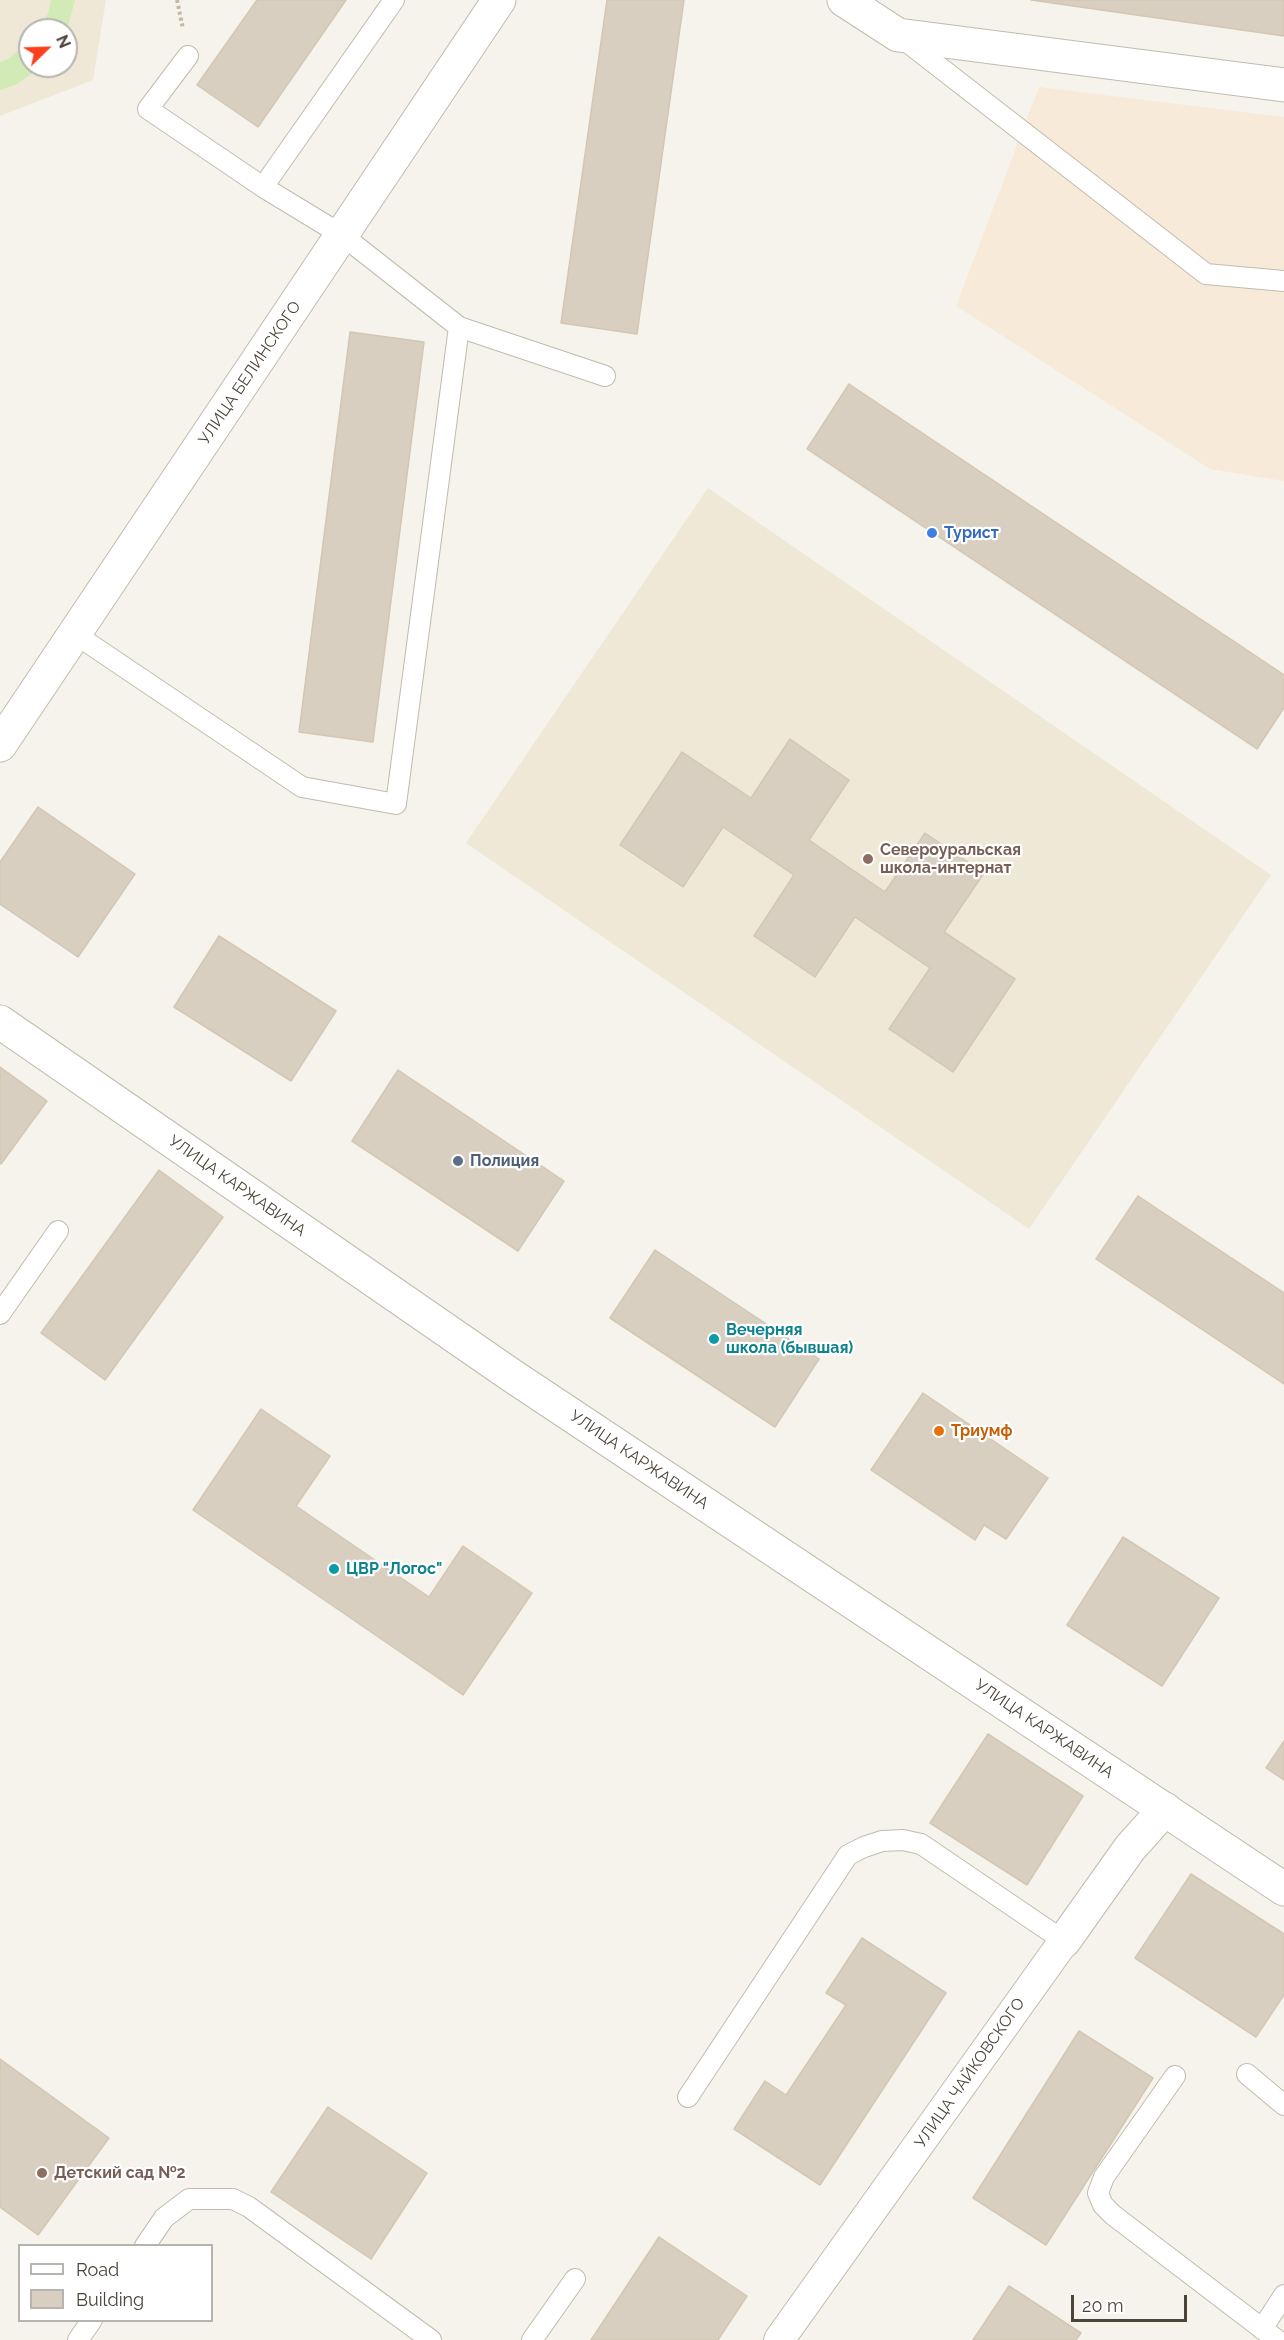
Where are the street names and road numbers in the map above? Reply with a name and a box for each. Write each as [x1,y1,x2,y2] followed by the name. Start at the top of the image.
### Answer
[195,298,305,448] street label: УЛИЦА БЕЛИНСКОГО
[165,1131,309,1241] street label: УЛИЦА КАРЖАВИНА
[566,1406,712,1514] street label: УЛИЦА КАРЖАВИНА
[971,1675,1117,1783] street label: УЛИЦА КАРЖАВИНА
[911,1994,1029,2152] street label: УЛИЦА ЧАЙКОВСКОГО

